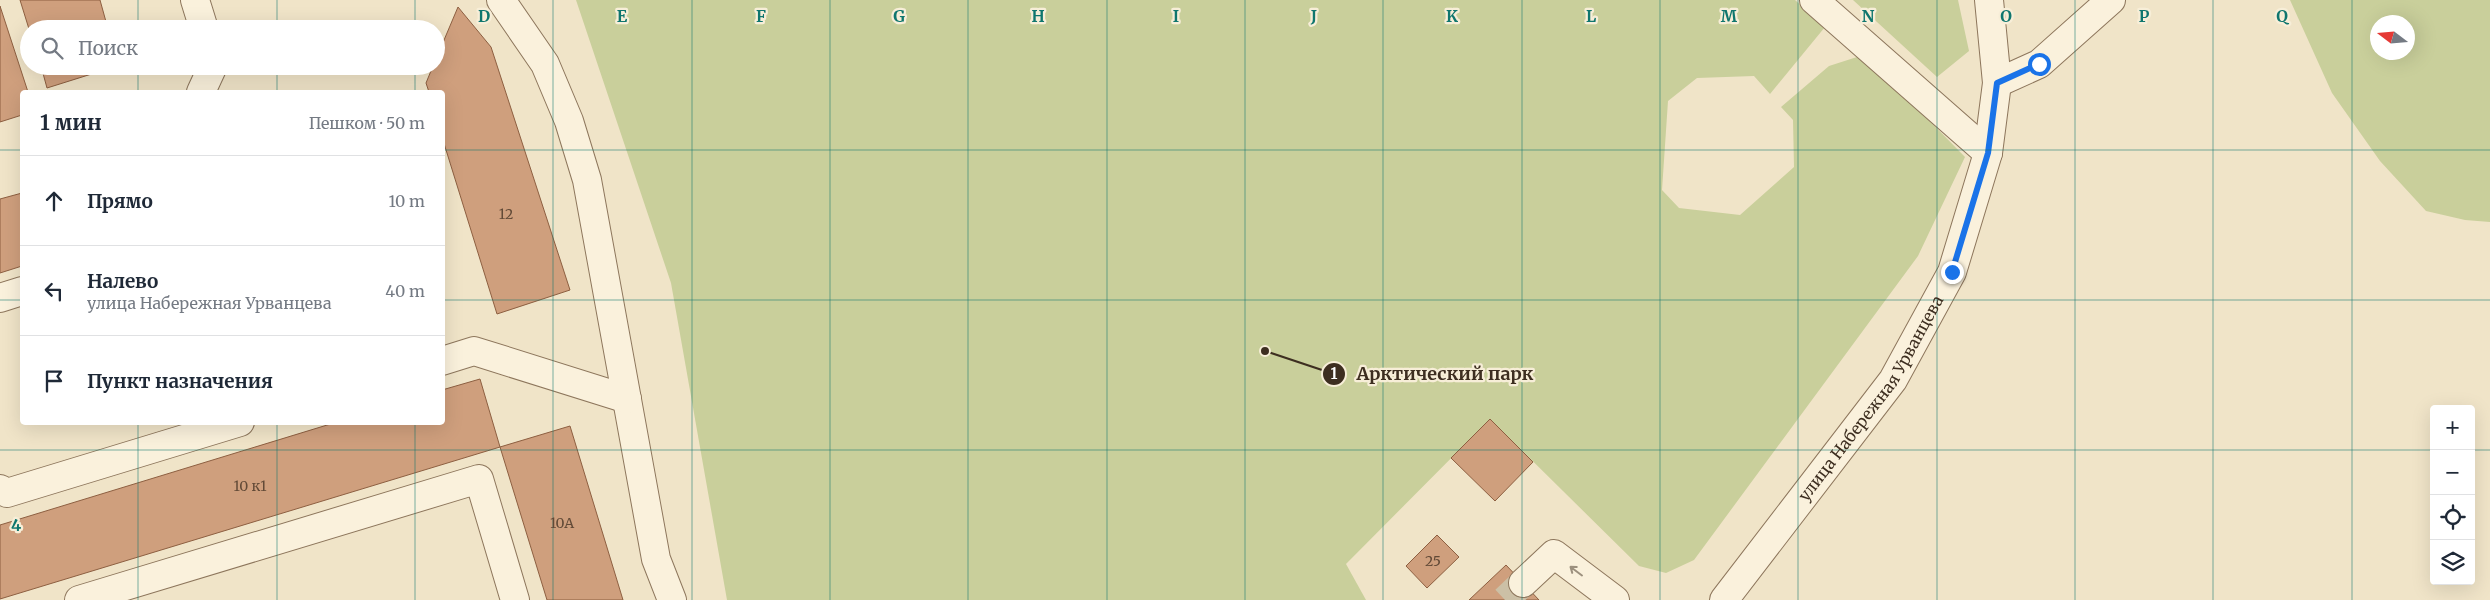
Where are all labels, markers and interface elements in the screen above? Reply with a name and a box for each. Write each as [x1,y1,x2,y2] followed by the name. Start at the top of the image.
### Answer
[478,6,490,26] text: D
[617,6,628,26] text: E
[756,6,766,26] text: F
[893,6,905,26] text: G
[1031,6,1045,26] text: H
[1173,6,1179,26] text: I
[1310,6,1317,26] text: J
[1446,6,1458,26] text: K
[1586,6,1596,26] text: L
[1721,6,1738,26] text: M
[1862,6,1875,26] text: N
[2000,6,2012,26] text: O
[2139,6,2150,26] text: P
[2276,6,2289,26] text: Q
[2370,15,2415,60] north arrow
[20,20,445,75] search box
[38,34,66,62] icon: search
[78,36,138,60] text: Поиск
[2028,53,2051,76] route start
[40,109,102,136] text: 1 мин
[309,113,425,133] text: Пешком · 50 m
[40,187,68,215] icon: ahead
[87,189,153,213] text: Прямо
[388,191,425,211] text: 10 m
[499,205,513,223] house number: 12
[1941,261,1964,284] route end
[87,269,158,293] text: Налево
[40,277,68,305] icon: left
[385,281,425,301] text: 40 m
[1794,292,1947,505] street label: улица Набережная Урванцева
[87,293,331,313] text: улица Набережная Урванцева
[1321,357,1543,390] callout: Арктический парк
[1356,362,1533,385] text: Арктический парк
[1331,364,1338,383] text: 1
[40,367,68,395] icon: arrive
[87,369,273,393] text: Пункт назначения
[2430,405,2475,585] map controls
[2430,405,2475,450] button: +
[2430,450,2475,495] button: −
[233,477,267,495] house number: 10 к1
[2430,495,2475,540] button: locate
[550,514,574,532] house number: 10А
[11,515,21,535] text: 4
[2430,540,2475,585] button: layers
[1425,552,1441,570] house number: 25
[1570,565,1583,576] one-way arrow

